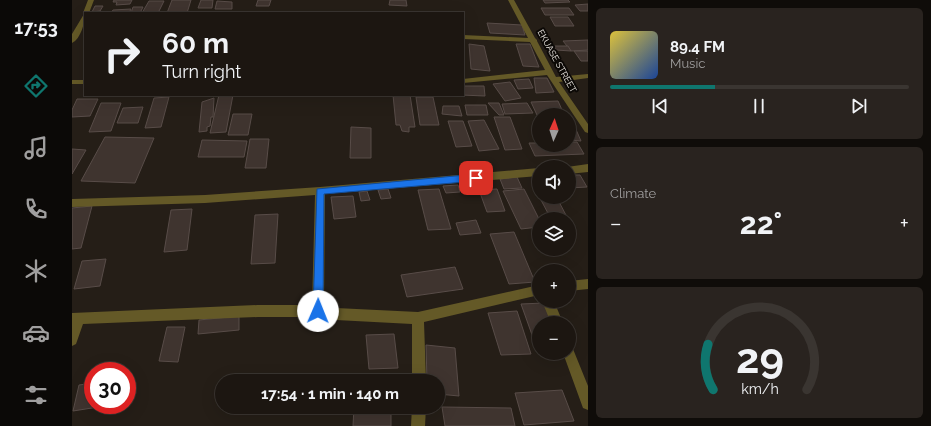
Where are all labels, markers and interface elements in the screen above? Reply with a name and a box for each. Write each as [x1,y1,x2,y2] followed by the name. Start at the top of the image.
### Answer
[14,17,58,38] text: 17:53
[162,27,229,60] text: 60 m
[96,28,148,80] icon: right
[536,28,579,95] street label: EKUASE STREET
[670,38,725,56] text: 89.4 FM
[670,56,705,71] text: Music
[162,61,241,82] text: Turn right
[22,72,50,100] icon: directions
[649,95,671,117] icon: previous
[748,95,770,117] icon: pause
[848,95,870,117] icon: next
[532,108,576,152] north arrow
[532,108,576,360] map controls
[22,134,50,162] icon: music
[532,160,576,204] button: sound
[459,161,493,195] pin
[465,167,487,189] icon: arrive
[610,186,656,201] text: Climate
[22,195,50,223] icon: phone
[740,206,782,241] text: 22°
[610,210,622,236] text: −
[900,210,909,236] text: +
[532,212,576,256] button: layers
[22,257,50,285] icon: climate
[532,264,576,308] button: +
[297,290,339,332] position arrow
[532,316,576,360] button: −
[22,319,50,347] icon: car
[736,334,783,383] text: 29
[84,362,136,414] speed limit sign: 30
[22,381,50,409] icon: filters
[741,381,778,397] text: km/h
[261,385,399,403] text: 17:54 · 1 min · 140 m

